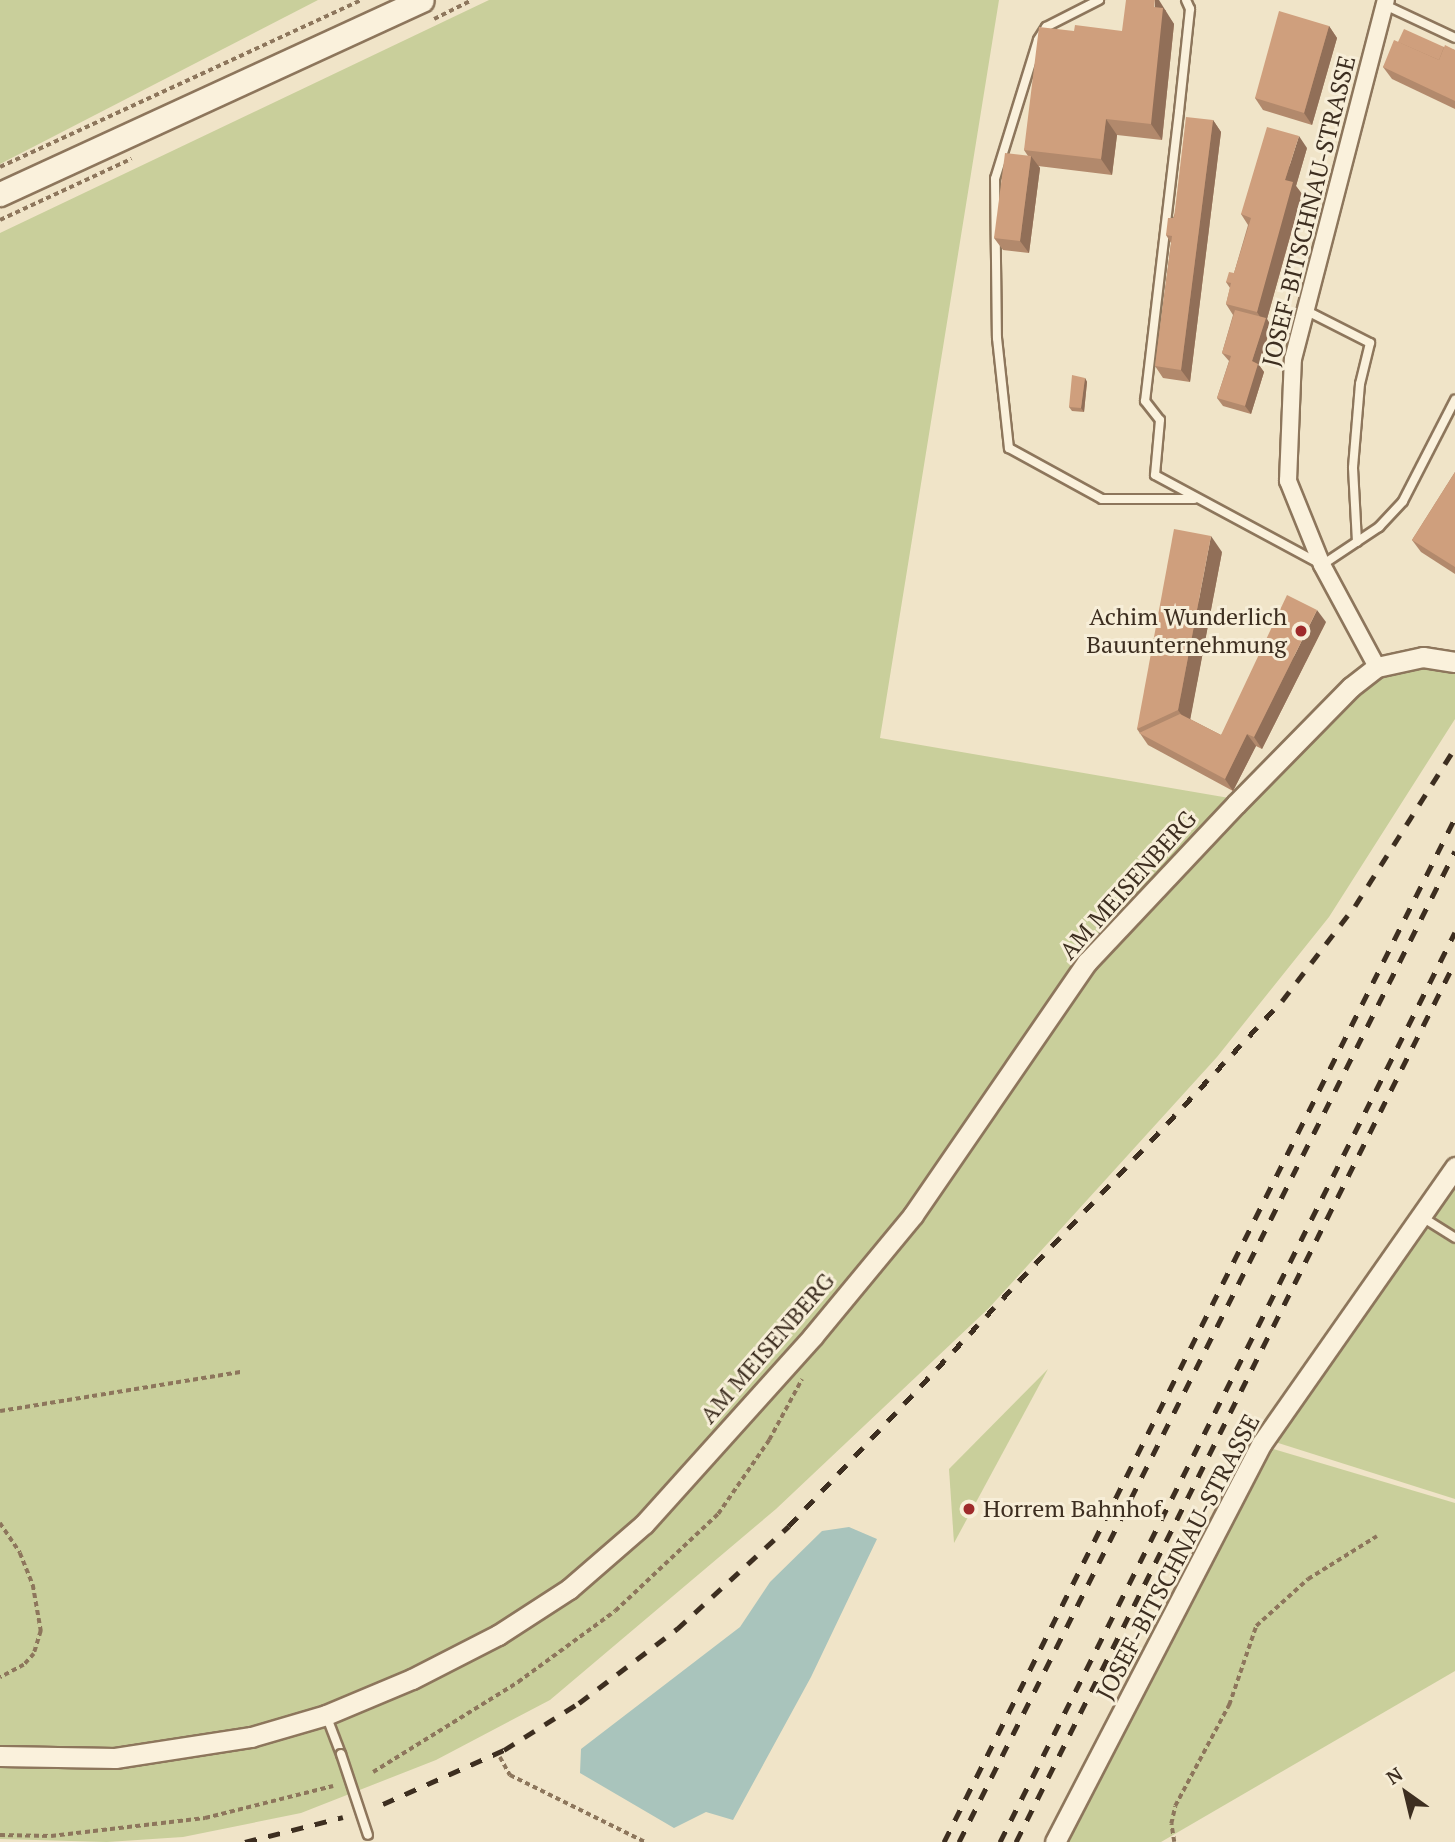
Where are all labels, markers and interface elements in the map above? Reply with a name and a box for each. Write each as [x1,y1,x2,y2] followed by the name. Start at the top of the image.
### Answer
[1256,53,1362,369] street label: JOSEF-BITSCHNAU-STRASSE
[1086,603,1287,659] place label: Achim Wunderlich Bauunternehmung
[1293,623,1309,639] marker: Achim Wunderlich Bauunternehmung
[1054,805,1202,965] street label: AM MEISENBERG
[694,1267,840,1429] street label: AM MEISENBERG
[1090,1409,1266,1705] street label: JOSEF-BITSCHNAU-STRASSE
[983,1495,1162,1523] place label: Horrem Bahnhof
[961,1501,977,1517] marker: Horrem Bahnhof
[1371,1758,1441,1828] north arrow
[1381,1761,1407,1790] text: N

